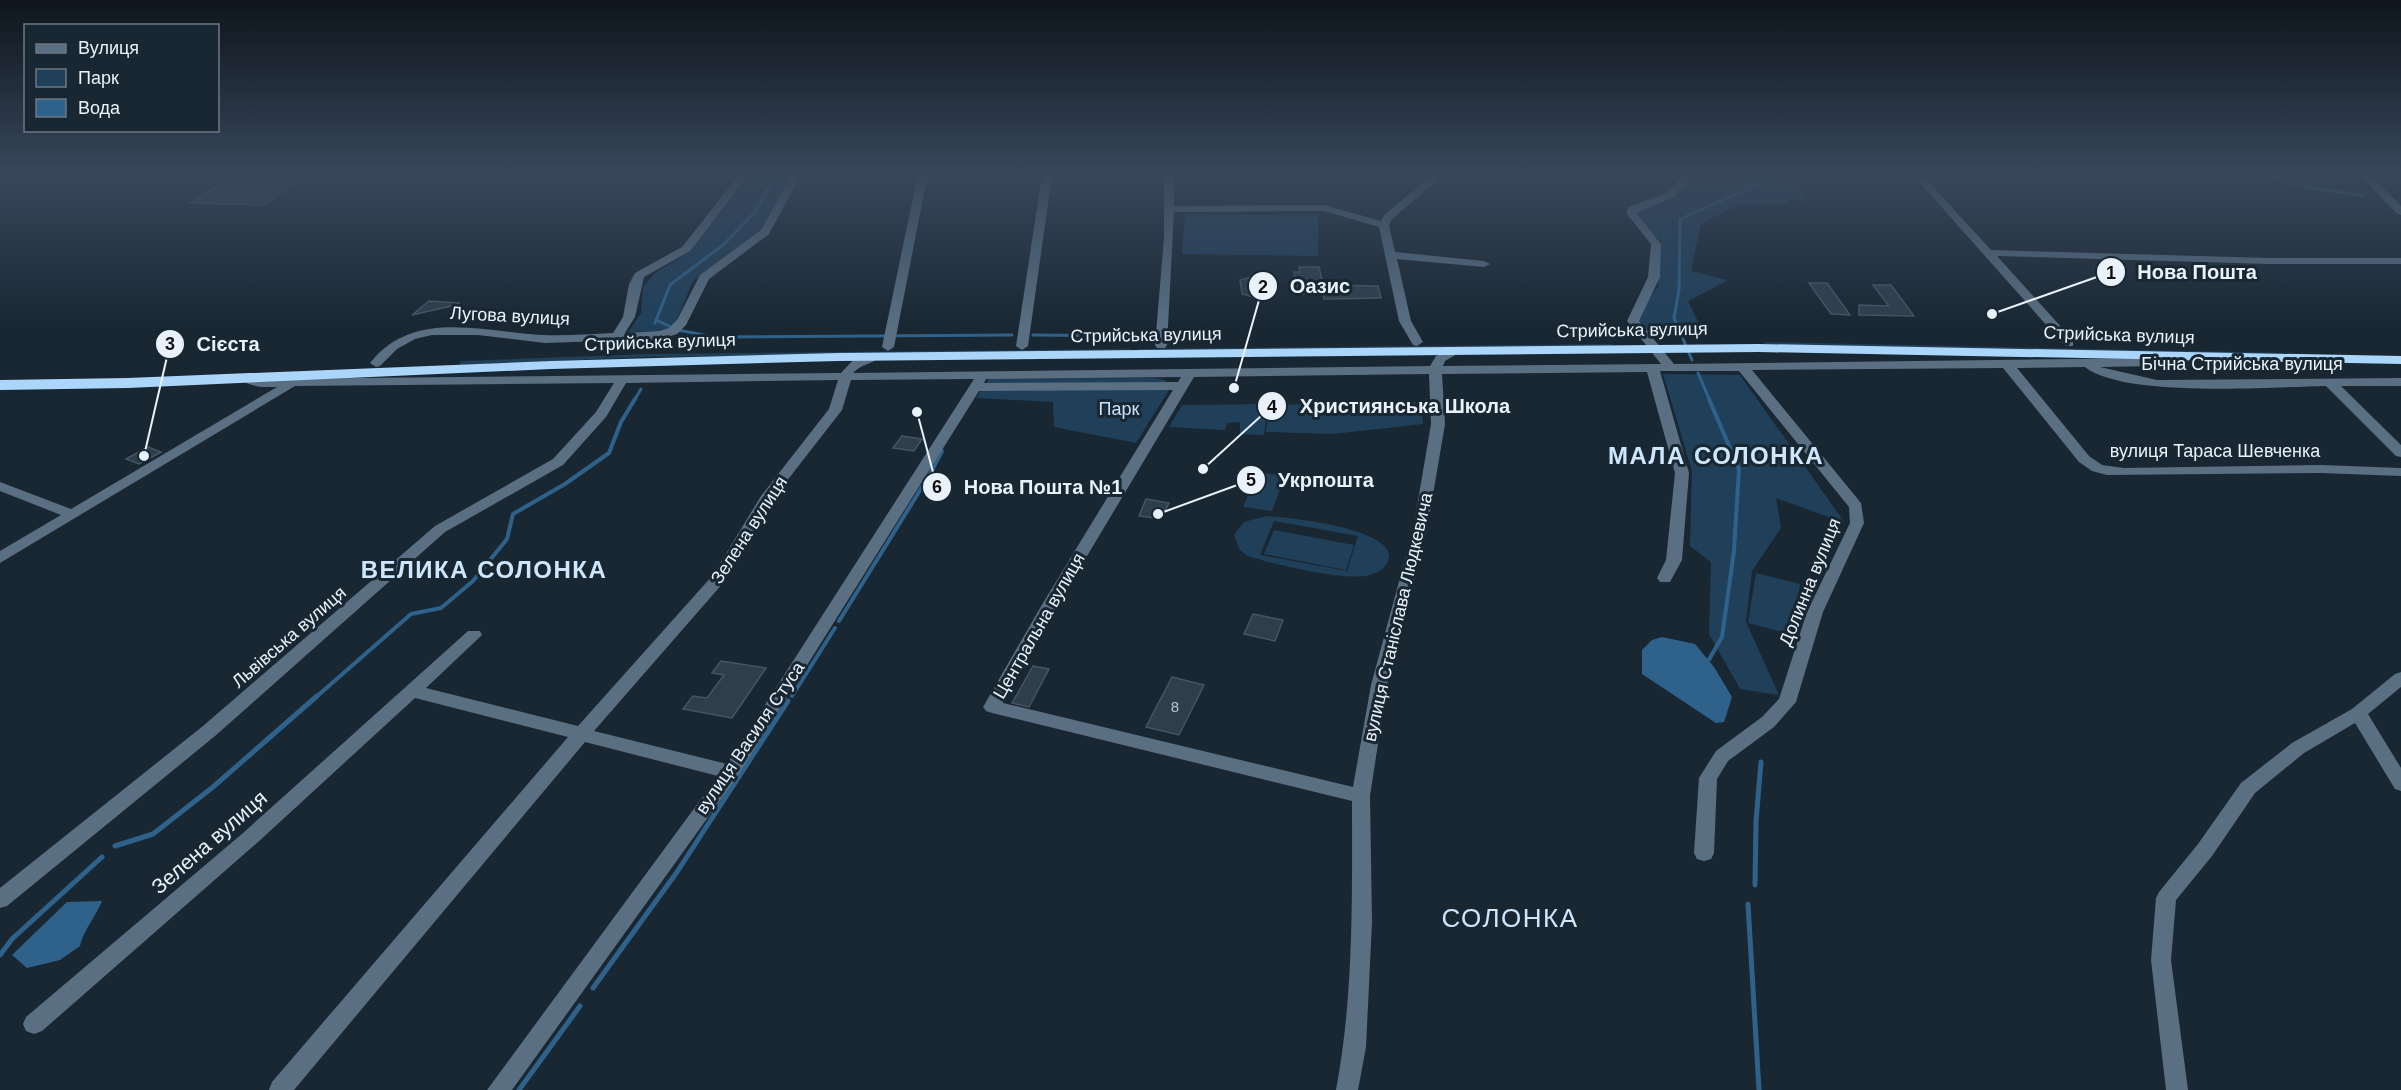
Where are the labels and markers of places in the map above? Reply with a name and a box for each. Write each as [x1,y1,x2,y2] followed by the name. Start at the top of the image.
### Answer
[2096,253,2269,291] callout: Нова Пошта
[1248,267,1362,305] callout: Оазис
[155,325,272,363] callout: Сієста
[1257,387,1522,425] callout: Християнська Школа
[1236,461,1385,499] callout: Укрпошта
[922,468,1135,506] callout: Нова Пошта №1

